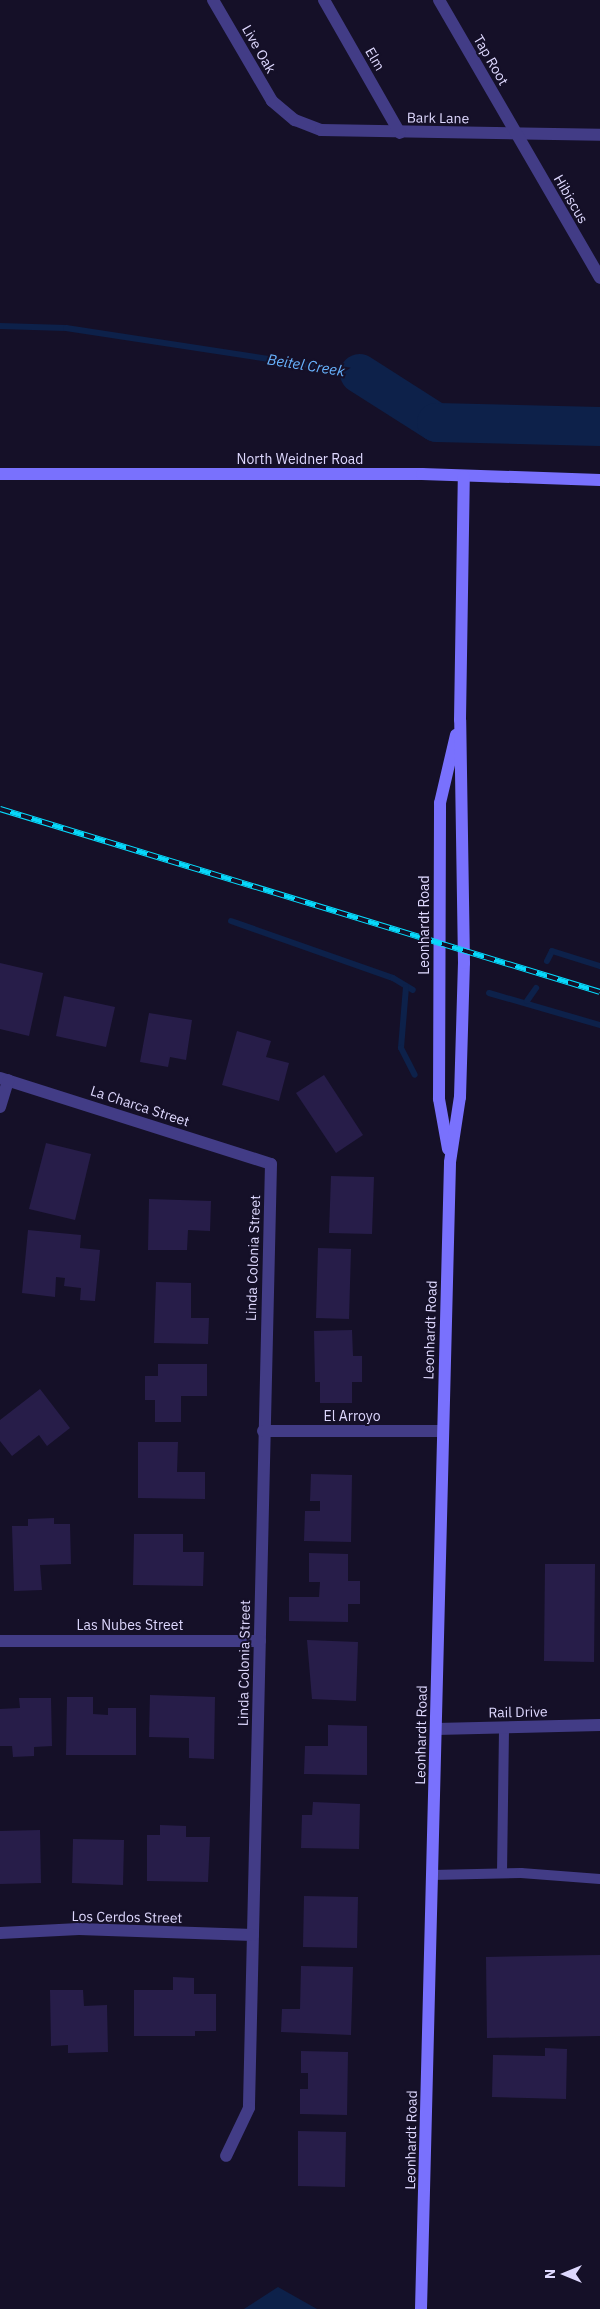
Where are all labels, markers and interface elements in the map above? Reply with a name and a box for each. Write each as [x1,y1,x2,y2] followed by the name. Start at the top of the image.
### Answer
[238,22,280,76] street label: Live Oak
[470,32,512,88] street label: Tap Root
[362,44,388,74] street label: Elm
[407,109,469,127] street label: Bark Lane
[550,172,592,226] street label: Hibiscus
[266,350,346,380] water label: Beitel Creek
[237,451,363,467] street label: North Weidner Road
[416,875,432,975] street label: Leonhardt Road
[88,1082,192,1130] street label: La Charca Street
[242,1195,264,1321] street label: Linda Colonia Street
[420,1280,440,1380] street label: Leonhardt Road
[324,1408,380,1424] street label: El Arroyo
[235,1600,253,1726] street label: Linda Colonia Street
[77,1617,183,1633] street label: Las Nubes Street
[412,1685,430,1785] street label: Leonhardt Road
[488,1703,548,1721] street label: Rail Drive
[71,1908,183,1926] street label: Los Cerdos Street
[402,2090,420,2190] street label: Leonhardt Road
[540,2249,590,2299] north arrow
[541,2269,559,2279] text: N

